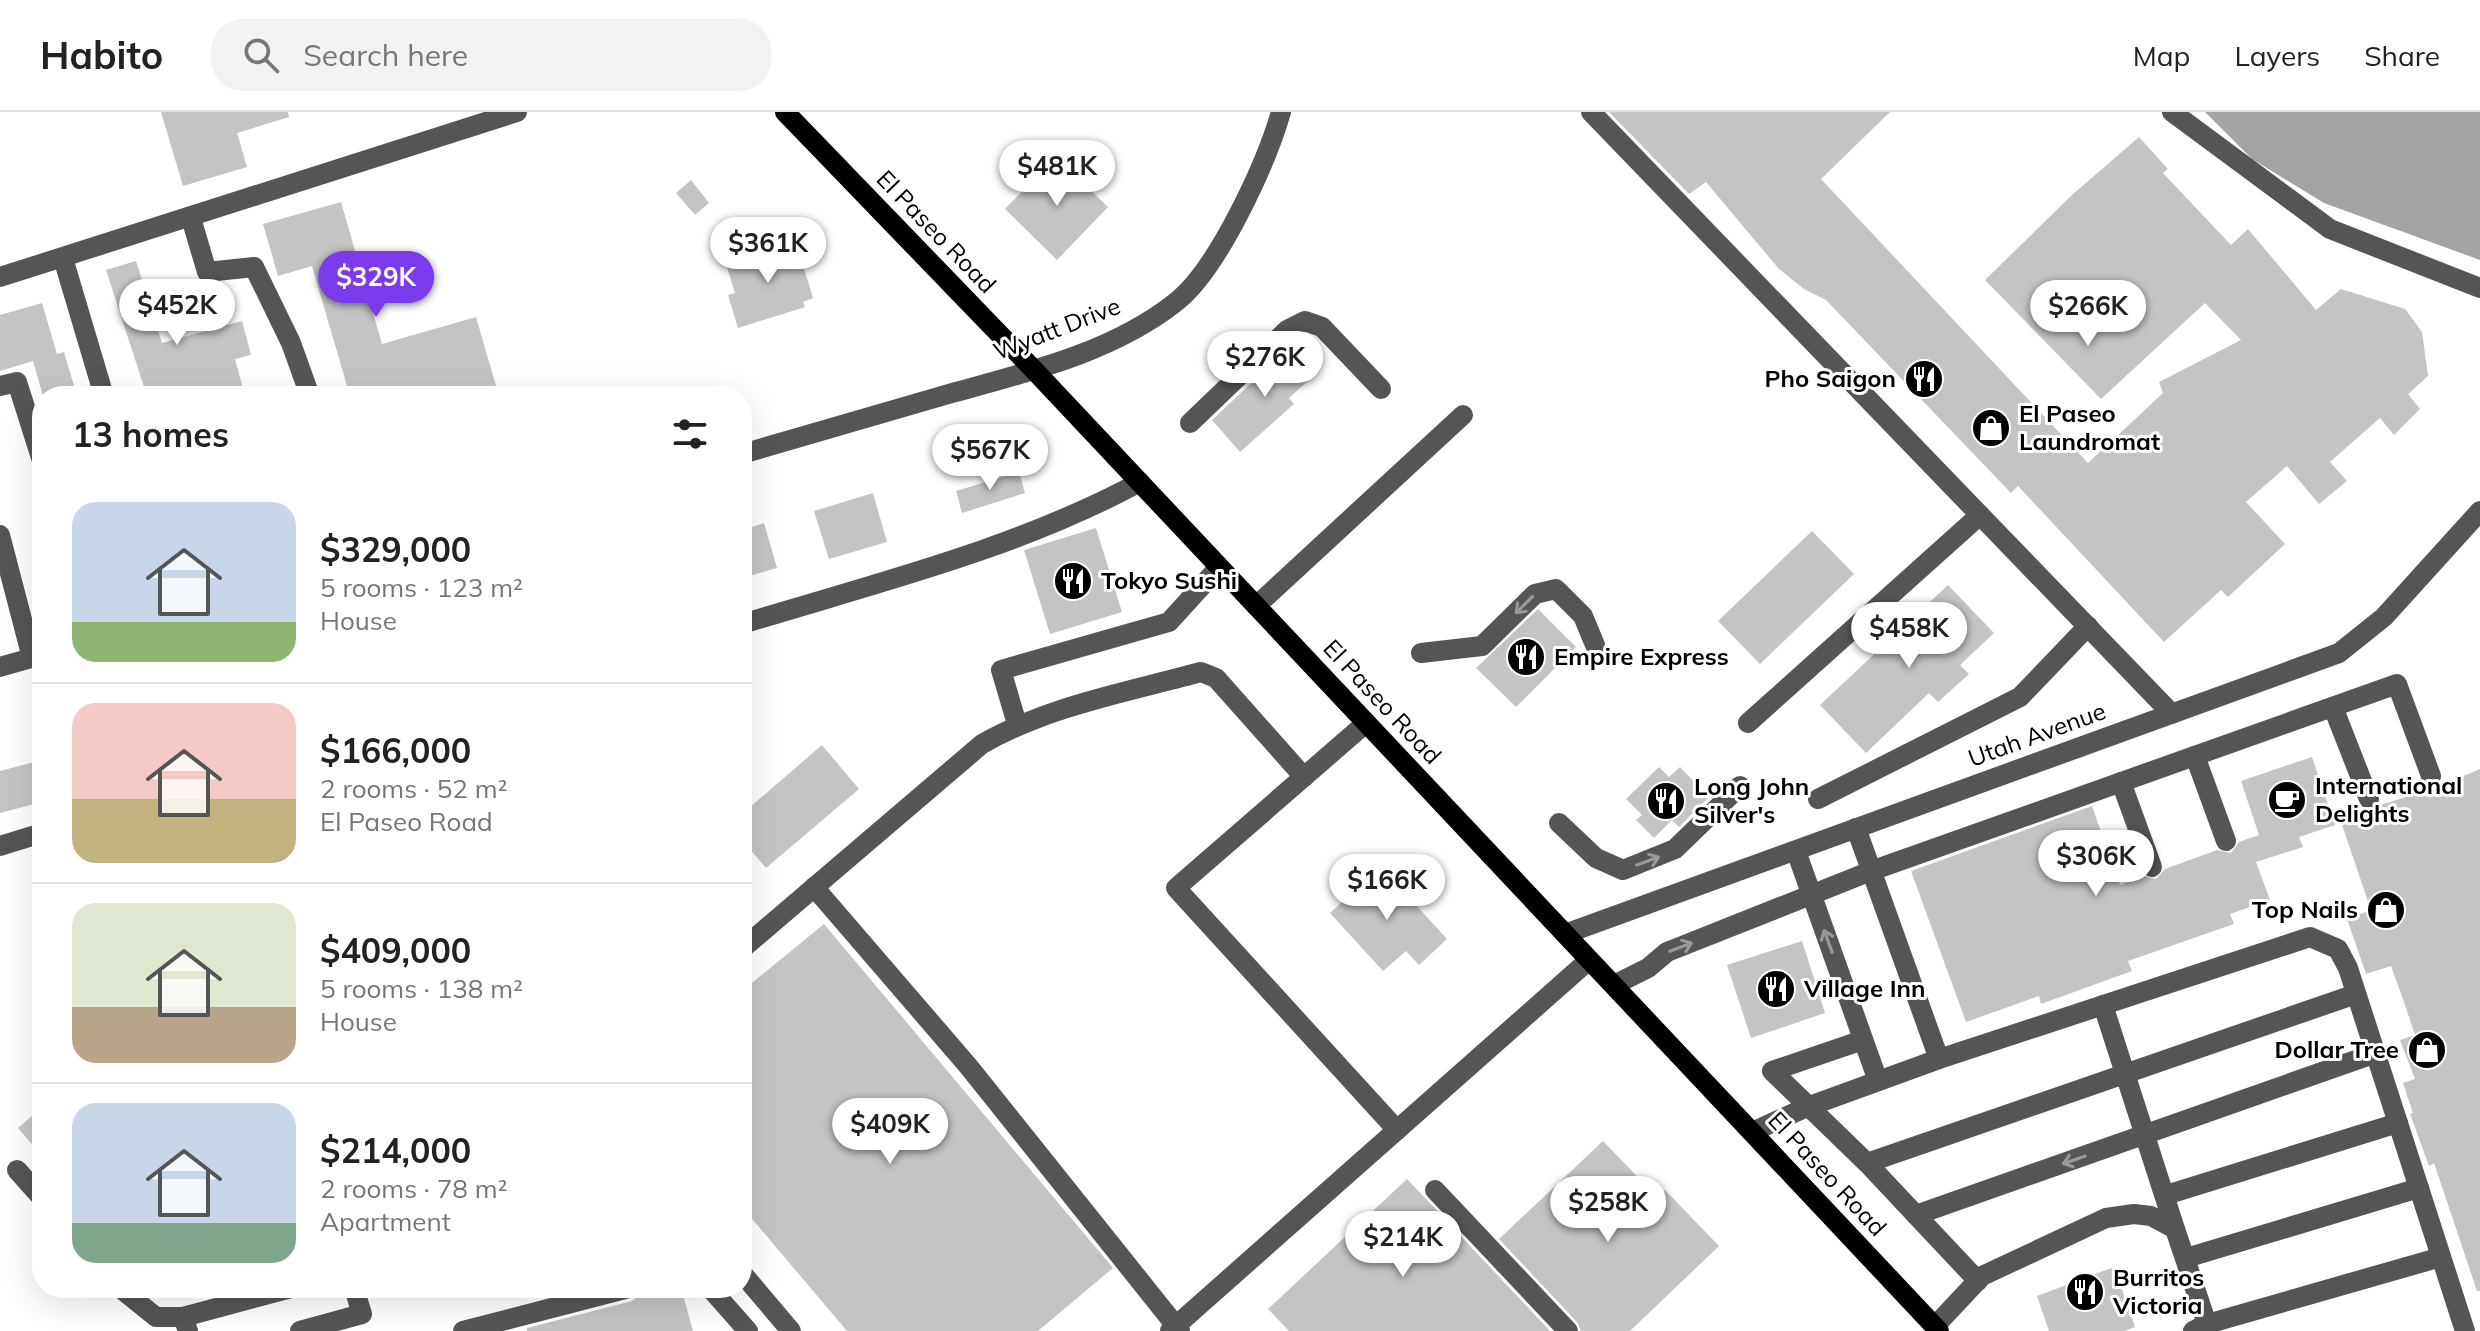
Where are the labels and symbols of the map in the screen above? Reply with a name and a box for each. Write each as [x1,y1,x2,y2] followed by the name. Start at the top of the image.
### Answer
[1001,140,1113,208] pin: $481K
[871,164,1003,299] street label: El Paseo Road
[712,217,824,285] pin: $361K
[320,251,432,319] pin: $329K
[121,279,233,347] pin: $452K
[2032,280,2144,348] pin: $266K
[989,290,1124,366] street label: Wyatt Drive
[1209,331,1321,399] pin: $276K
[1903,358,1945,400] restaurant icon: Pho Saigon
[1765,363,1896,393] place label: Pho Saigon
[2019,398,2160,456] place label: El Paseo Laundromat
[1970,407,2012,449] shop icon: El Paseo Laundromat
[934,424,1046,492] pin: $567K
[1052,560,1094,602] restaurant icon: Tokyo Sushi
[1101,565,1237,595] place label: Tokyo Sushi
[1515,595,1534,614] one-way arrow
[1853,602,1965,670] pin: $458K
[1317,633,1448,770] street label: El Paseo Road
[1505,636,1547,678] restaurant icon: Empire Express
[1554,641,1729,671] place label: Empire Express
[1964,695,2110,773] street label: Utah Avenue
[2315,770,2462,828] place label: International Delights
[1694,771,1809,829] place label: Long John Silver's
[2266,779,2308,821] cafe icon: International Delights
[1645,780,1687,822] restaurant icon: Long John Silver's
[2040,830,2152,898] pin: $306K
[1635,853,1660,868] one-way arrow
[1331,854,1443,922] pin: $166K
[2365,889,2407,931] shop icon: Top Nails
[2252,894,2358,924] place label: Top Nails
[1820,929,1834,954] one-way arrow
[1668,939,1693,953] one-way arrow
[1755,968,1797,1010] restaurant icon: Village Inn
[1803,973,1925,1003] place label: Village Inn
[2406,1029,2448,1071] shop icon: Dollar Tree
[2275,1034,2399,1064] place label: Dollar Tree
[834,1098,946,1166] pin: $409K
[1762,1105,1893,1242] street label: El Paseo Road
[2062,1154,2086,1168] one-way arrow
[1552,1176,1664,1244] pin: $258K
[1347,1211,1459,1279] pin: $214K
[2112,1262,2204,1320] place label: Burritos Victoria
[2064,1271,2106,1313] restaurant icon: Burritos Victoria

